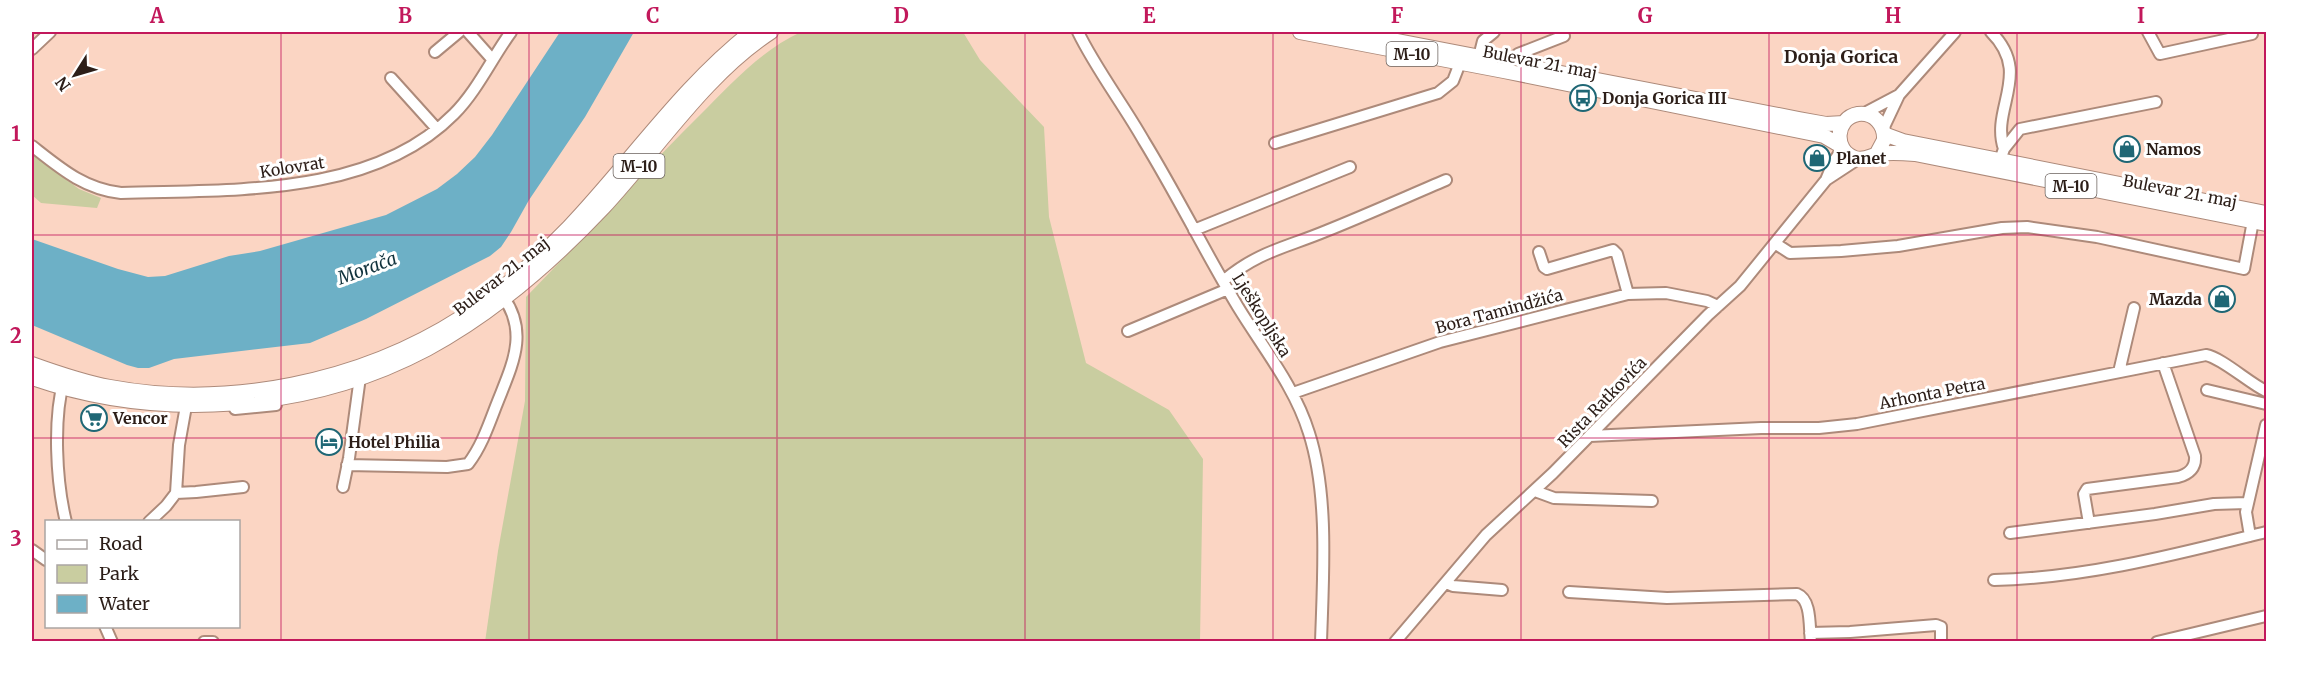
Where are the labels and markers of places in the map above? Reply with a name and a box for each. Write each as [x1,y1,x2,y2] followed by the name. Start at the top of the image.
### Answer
[1568,83,1598,113] bus stop icon: Donja Gorica III
[1602,88,1727,108] place label: Donja Gorica III
[2112,134,2142,164] shop icon: Namos
[2146,139,2201,159] place label: Namos
[1802,143,1832,173] shop icon: Planet
[1836,148,1887,168] place label: Planet
[2207,284,2237,314] shop icon: Mazda
[2149,289,2202,309] place label: Mazda
[79,403,109,433] supermarket icon: Vencor
[112,408,168,428] place label: Vencor
[314,427,344,457] hotel icon: Hotel Philia
[348,432,440,452] place label: Hotel Philia

